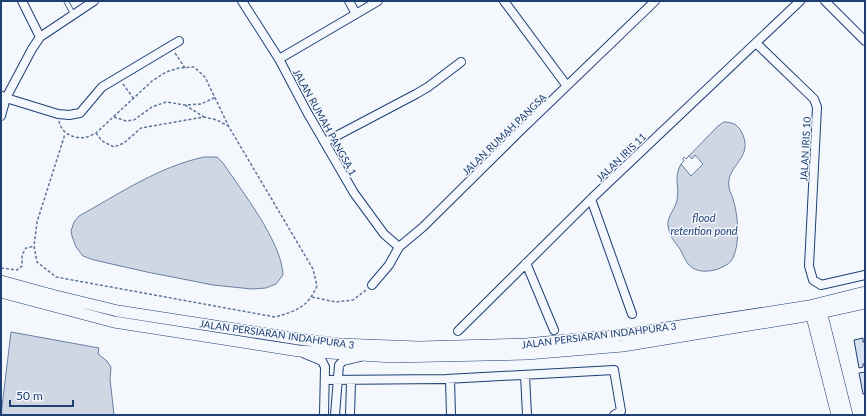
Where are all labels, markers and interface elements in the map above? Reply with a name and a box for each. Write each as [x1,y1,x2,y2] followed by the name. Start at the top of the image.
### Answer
[291,67,359,178] street label: JALAN RUMAH PANGSA 1
[460,91,549,177] street label: JALAN RUMAH PANGSA
[797,116,813,181] street label: JALAN IRIS 10
[594,130,648,184] street label: JALAN IRIS 11
[670,211,738,237] water label: flood retention pond
[199,317,355,351] street label: JALAN PERSIARAN INDAHPURA 3
[521,320,677,350] street label: JALAN PERSIARAN INDAHPURA 3
[10,382,73,408] scale bar
[16,388,43,403] text: 50 m

